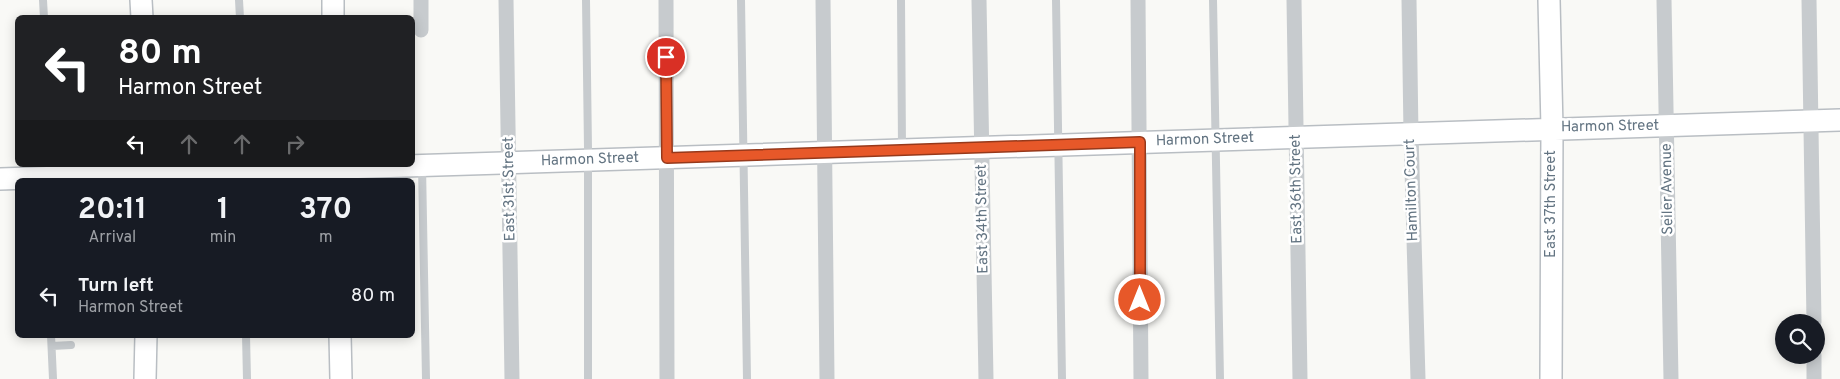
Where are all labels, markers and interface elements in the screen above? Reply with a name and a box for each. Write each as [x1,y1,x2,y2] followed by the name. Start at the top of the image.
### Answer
[118,32,202,76] text: 80 m
[35,35,100,100] icon: left
[645,36,687,78] pin
[652,43,680,71] icon: arrive
[118,75,262,102] text: Harmon Street
[1561,117,1659,137] street label: Harmon Street
[1156,129,1254,151] street label: Harmon Street
[122,130,150,158] icon: left
[175,130,203,158] icon: ahead
[228,130,256,158] icon: ahead
[281,130,309,158] icon: right
[1287,134,1307,244] street label: East 36th Street
[500,137,520,241] street label: East 31st Street
[1401,138,1423,242] street label: Hamilton Court
[1658,143,1678,235] street label: Seiler Avenue
[541,149,639,171] street label: Harmon Street
[1542,150,1561,258] street label: East 37th Street
[973,164,993,274] street label: East 34th Street
[78,192,147,229] text: 20:11
[217,192,229,229] text: 1
[299,192,352,229] text: 370
[88,228,136,248] text: Arrival
[210,228,236,248] text: min
[319,228,332,248] text: m
[1113,273,1165,325] position arrow
[78,274,154,298] text: Turn left
[35,282,63,310] icon: left
[351,284,395,308] text: 80 m
[78,298,183,318] text: Harmon Street
[1775,314,1825,364] map controls
[1775,314,1825,364] button: search

